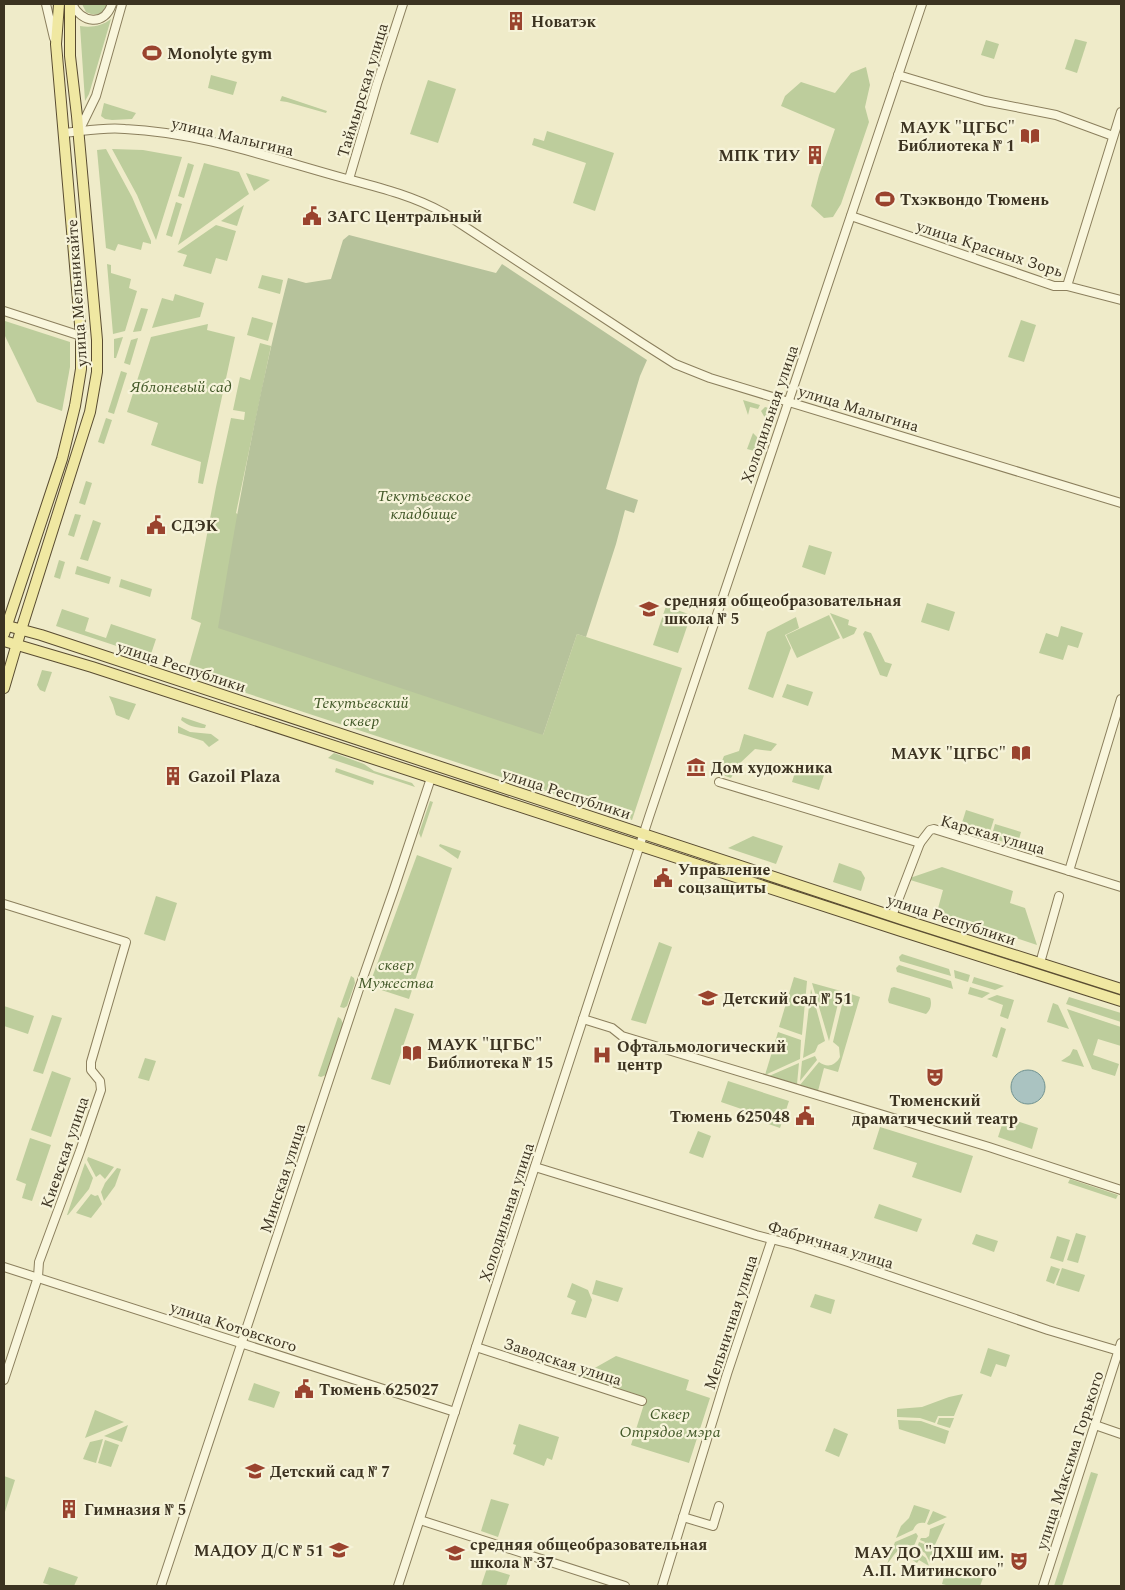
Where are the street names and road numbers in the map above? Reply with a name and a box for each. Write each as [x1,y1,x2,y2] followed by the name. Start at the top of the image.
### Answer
[331,20,395,161] street label: Таймырская улица
[168,111,296,163] street label: улица Малыгина
[912,214,1066,284] street label: улица Красных Зорь
[60,218,94,368] street label: улица Мельникайте
[735,342,805,487] street label: Холодильная улица
[795,379,922,439] street label: улица Малыгина
[113,634,249,699] street label: улица Республики
[498,761,634,826] street label: улица Республики
[938,809,1048,861] street label: Карская улица
[883,887,1019,952] street label: улица Республики
[35,1093,95,1211] street label: Киевская улица
[254,1120,312,1236] street label: Минская улица
[473,1139,541,1285] street label: Холодильная улица
[765,1214,897,1276] street label: Фабричная улица
[698,1252,764,1393] street label: Мельничная улица
[166,1295,300,1359] street label: улица Котовского
[500,1331,625,1392] street label: Заводская улица
[1029,1368,1110,1554] street label: улица Максима Горького

